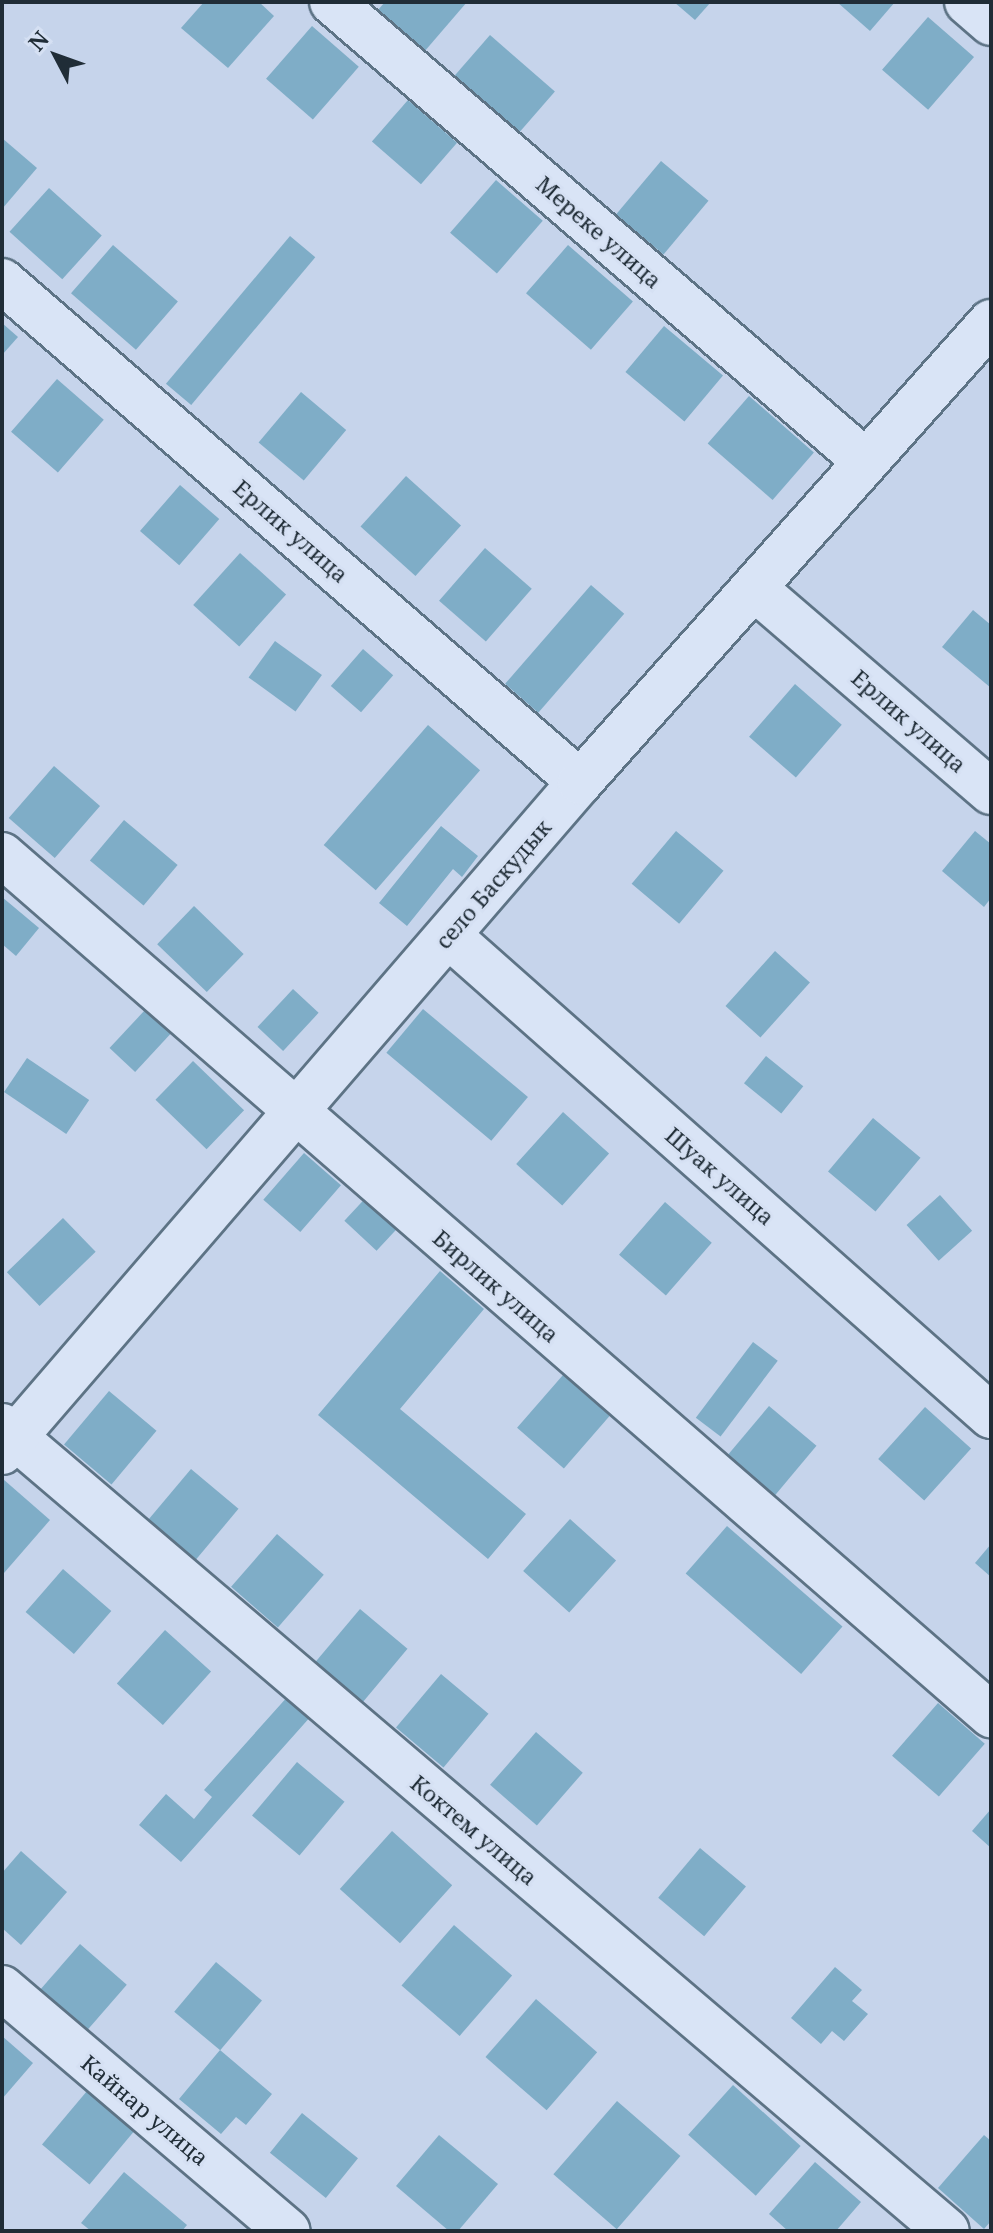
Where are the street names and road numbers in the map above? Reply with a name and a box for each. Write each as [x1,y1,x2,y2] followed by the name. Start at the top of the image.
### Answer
[531,171,667,293] street label: Мереке улица
[228,474,354,588] street label: Ерлик улица
[846,664,972,778] street label: Ерлик улица
[430,814,556,954] street label: село Баскудык
[660,1122,780,1230] street label: Шуак улица
[428,1224,564,1348] street label: Бирлик улица
[406,1770,542,1890] street label: Коктем улица
[76,2049,214,2171] street label: Кайнар улица

